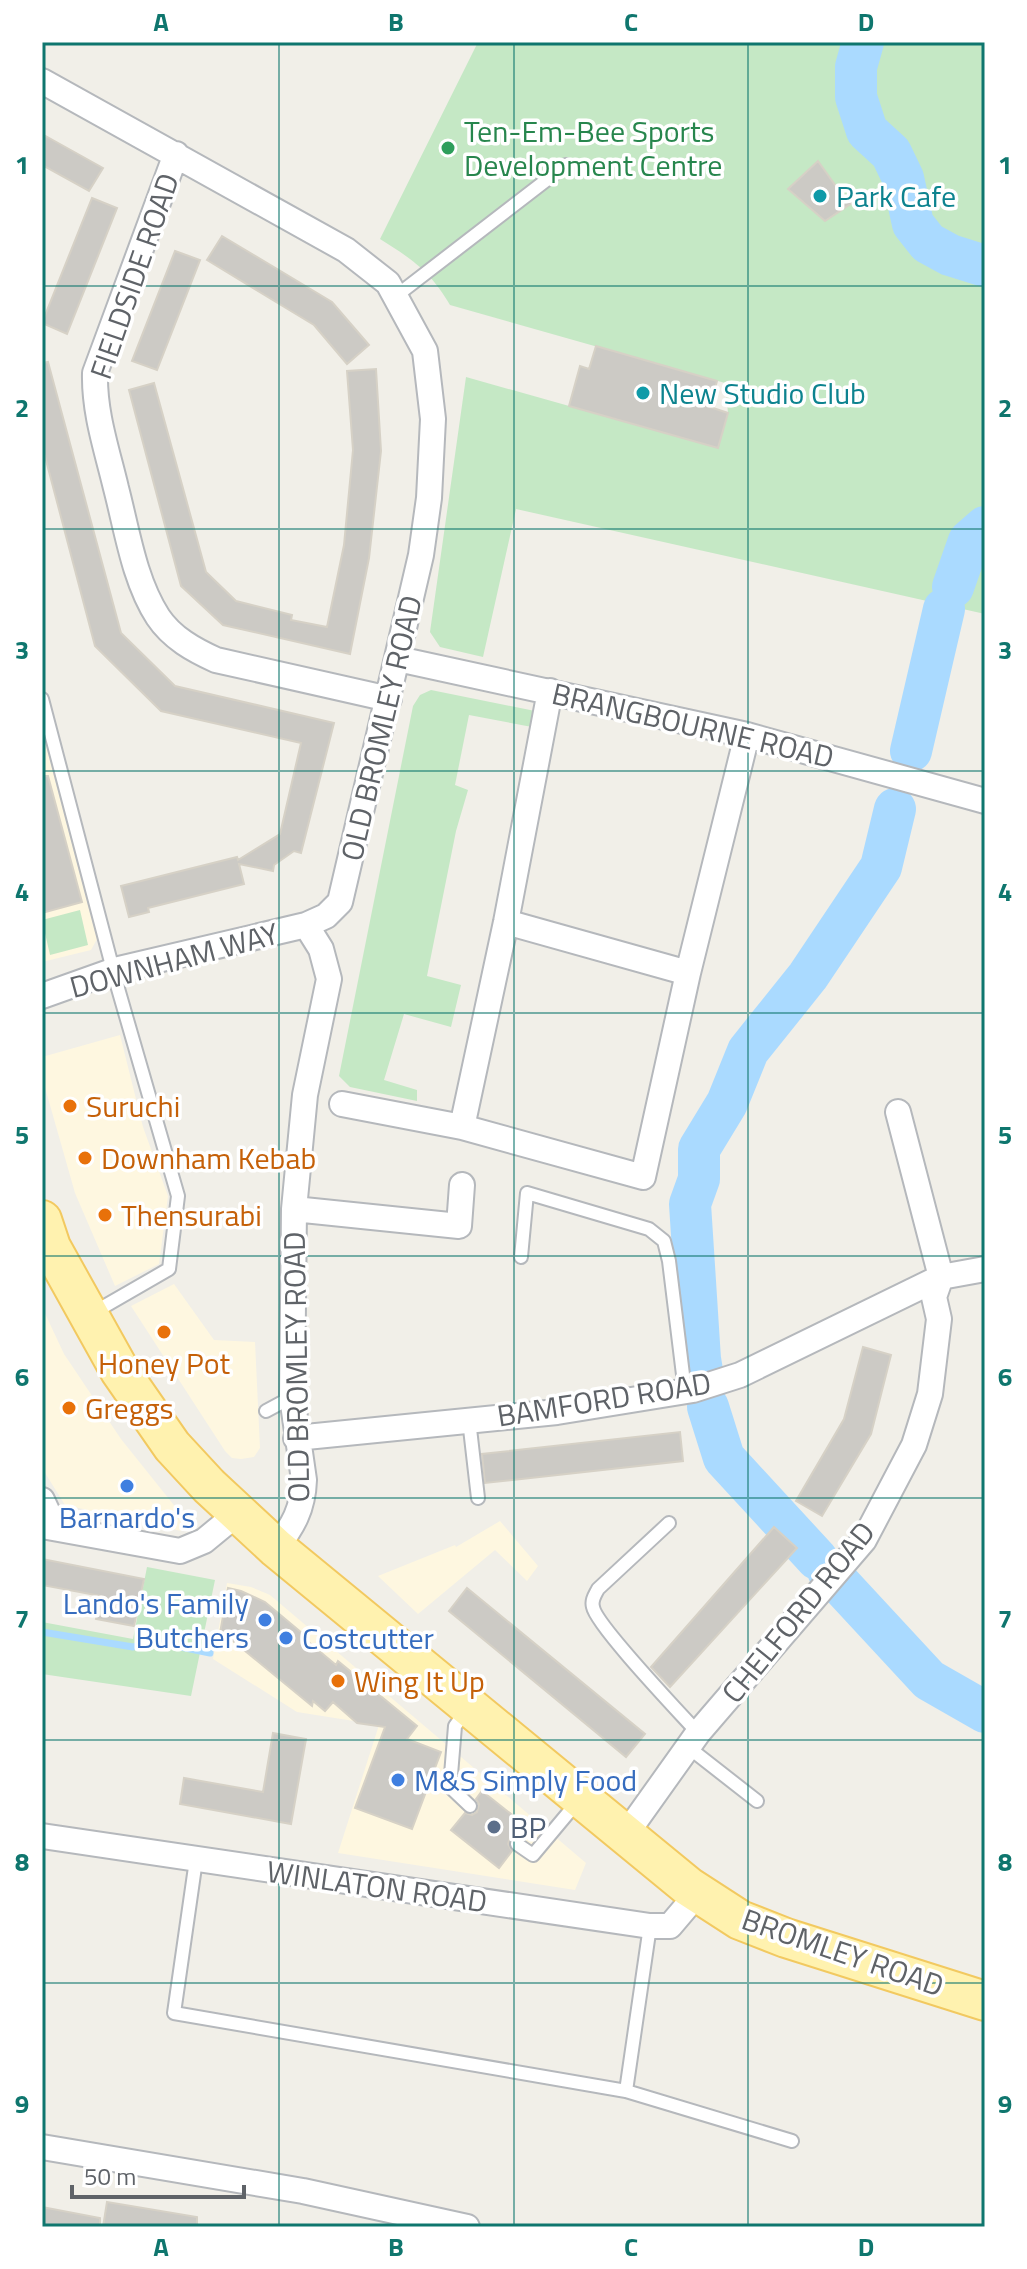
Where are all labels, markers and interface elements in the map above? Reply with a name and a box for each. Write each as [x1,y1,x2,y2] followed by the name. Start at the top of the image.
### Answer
[153,2,169,41] text: A
[388,2,404,41] text: B
[624,2,638,41] text: C
[858,2,874,41] text: D
[464,108,722,188] place label: Ten-Em-Bee Sports Development Centre
[439,139,457,157] marker: Ten-Em-Bee Sports Development Centre
[15,145,29,184] text: 1
[998,145,1012,184] text: 1
[77,167,191,385] street label: FIELDSIDE ROAD
[836,173,956,219] place label: Park Cafe
[811,187,829,205] marker: Park Cafe
[659,370,866,416] place label: New Studio Club
[634,384,652,402] marker: New Studio Club
[15,388,29,427] text: 2
[998,388,1012,427] text: 2
[328,591,434,865] street label: OLD BROMLEY ROAD
[15,630,29,669] text: 3
[998,630,1012,669] text: 3
[547,670,839,780] street label: BRANGBOURNE ROAD
[15,872,29,911] text: 4
[998,872,1012,911] text: 4
[65,910,283,1010] street label: DOWNHAM WAY
[86,1083,180,1129] place label: Suruchi
[61,1097,79,1115] marker: Suruchi
[15,1115,29,1154] text: 5
[998,1115,1012,1154] text: 5
[101,1135,316,1181] place label: Downham Kebab
[76,1149,94,1167] marker: Downham Kebab
[121,1192,262,1238] place label: Thensurabi
[96,1206,114,1224] marker: Thensurabi
[271,1231,321,1503] street label: OLD BROMLEY ROAD
[155,1323,173,1341] marker: Honey Pot
[98,1340,230,1386] place label: Honey Pot
[15,1357,29,1396] text: 6
[998,1357,1012,1396] text: 6
[494,1359,714,1439] street label: BAMFORD ROAD
[85,1385,174,1431] place label: Greggs
[60,1399,78,1417] marker: Greggs
[118,1477,136,1495] marker: Barnardo's
[59,1494,195,1540] place label: Barnardo's
[710,1511,886,1713] street label: CHELFORD ROAD
[63,1580,249,1660] place label: Lando's Family Butchers
[15,1599,29,1638] text: 7
[998,1599,1012,1638] text: 7
[256,1611,274,1629] marker: Lando's Family Butchers
[302,1615,434,1661] place label: Costcutter
[277,1629,295,1647] marker: Costcutter
[354,1658,485,1704] place label: Wing It Up
[329,1672,347,1690] marker: Wing It Up
[414,1757,637,1803] place label: M&S Simply Food
[389,1771,407,1789] marker: M&S Simply Food
[510,1804,546,1850] place label: BP
[485,1818,503,1836] marker: BP
[15,1842,29,1881] text: 8
[998,1842,1012,1881] text: 8
[264,1848,490,1924] street label: WINLATON ROAD
[736,1896,950,2008] street label: BROMLEY ROAD
[15,2084,29,2123] text: 9
[998,2084,1012,2123] text: 9
[72,2149,244,2199] scale bar
[84,2158,136,2194] text: 50 m
[153,2227,169,2266] text: A
[388,2227,404,2266] text: B
[624,2227,638,2266] text: C
[858,2227,874,2266] text: D

